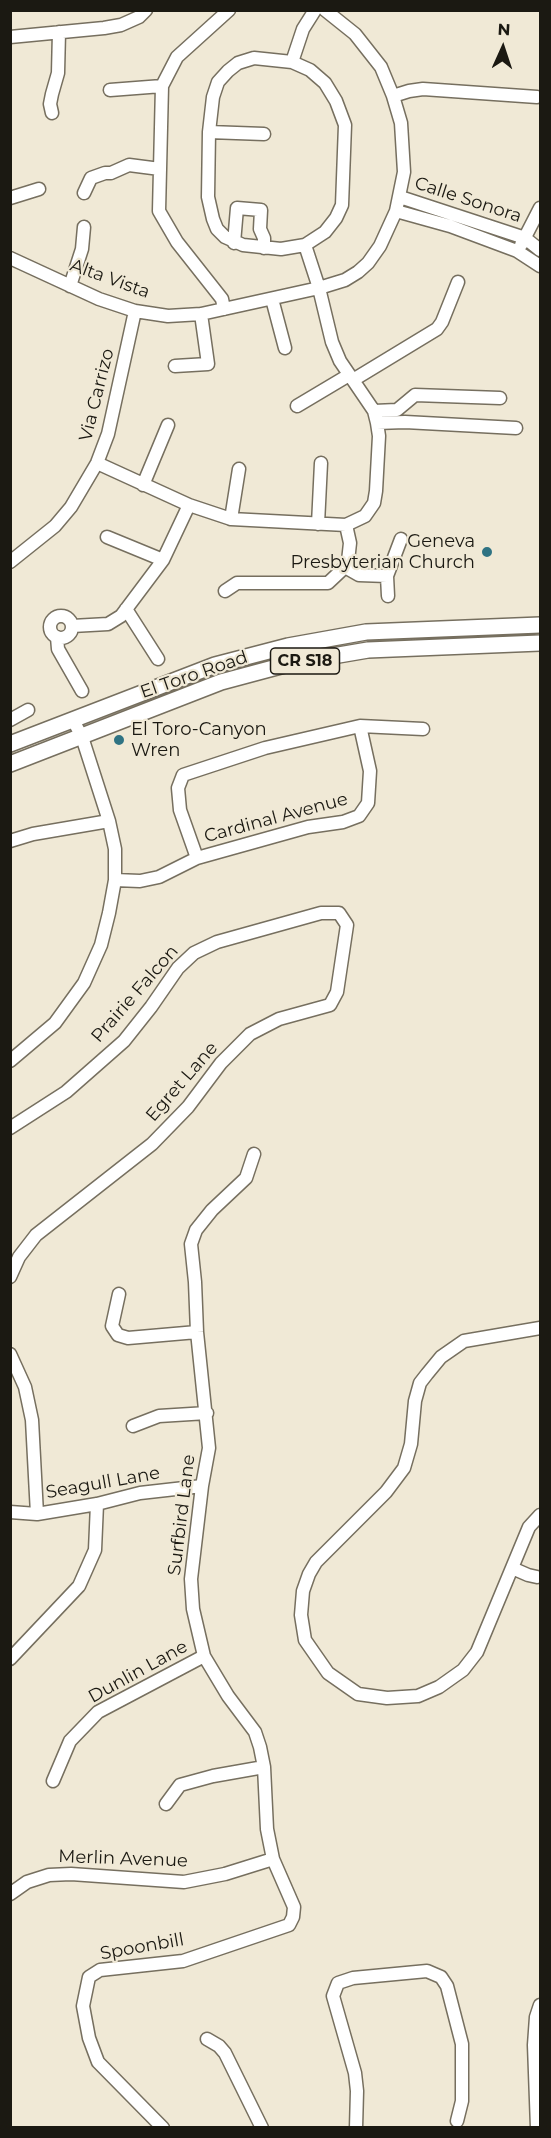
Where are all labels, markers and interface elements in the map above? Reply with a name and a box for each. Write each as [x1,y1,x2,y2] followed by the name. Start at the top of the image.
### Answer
[473,18,533,78] north arrow
[497,20,511,39] text: N
[412,173,524,227] street label: Calle Sonora
[67,255,153,303] street label: Alta Vista
[75,346,119,444] street label: Via Carrizo
[291,531,475,574] place label: Geneva Presbyterian Church
[480,545,494,559] marker: Geneva Presbyterian Church
[137,647,251,703] street label: El Toro Road
[270,648,340,674] road number: CR S18
[131,719,267,762] place label: El Toro-Canyon Wren
[112,733,126,747] marker: El Toro-Canyon Wren
[202,788,350,848] street label: Cardinal Avenue
[87,941,183,1047] street label: Prairie Falcon
[142,1038,222,1126] street label: Egret Lane
[164,1453,200,1577] street label: Surfbird Lane
[44,1462,162,1504] street label: Seagull Lane
[85,1636,191,1708] street label: Dunlin Lane
[58,1846,188,1872] street label: Merlin Avenue
[98,1929,186,1965] street label: Spoonbill

